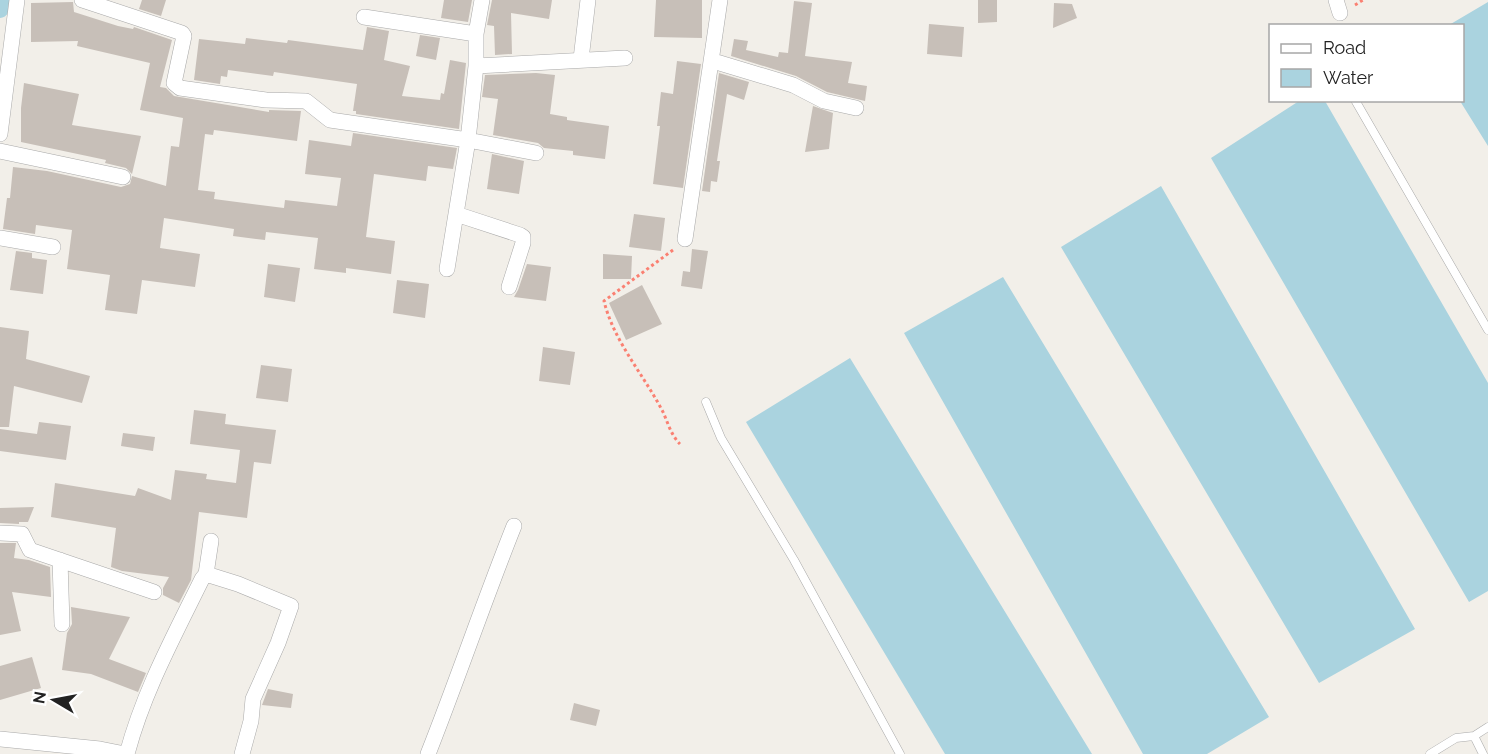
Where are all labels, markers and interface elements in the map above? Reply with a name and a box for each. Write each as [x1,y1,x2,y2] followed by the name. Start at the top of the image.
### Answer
[1269,24,1464,102] legend
[1323,37,1366,58] text: Road
[1323,67,1374,88] text: Water
[24,670,84,730] north arrow
[29,690,50,705] text: N

